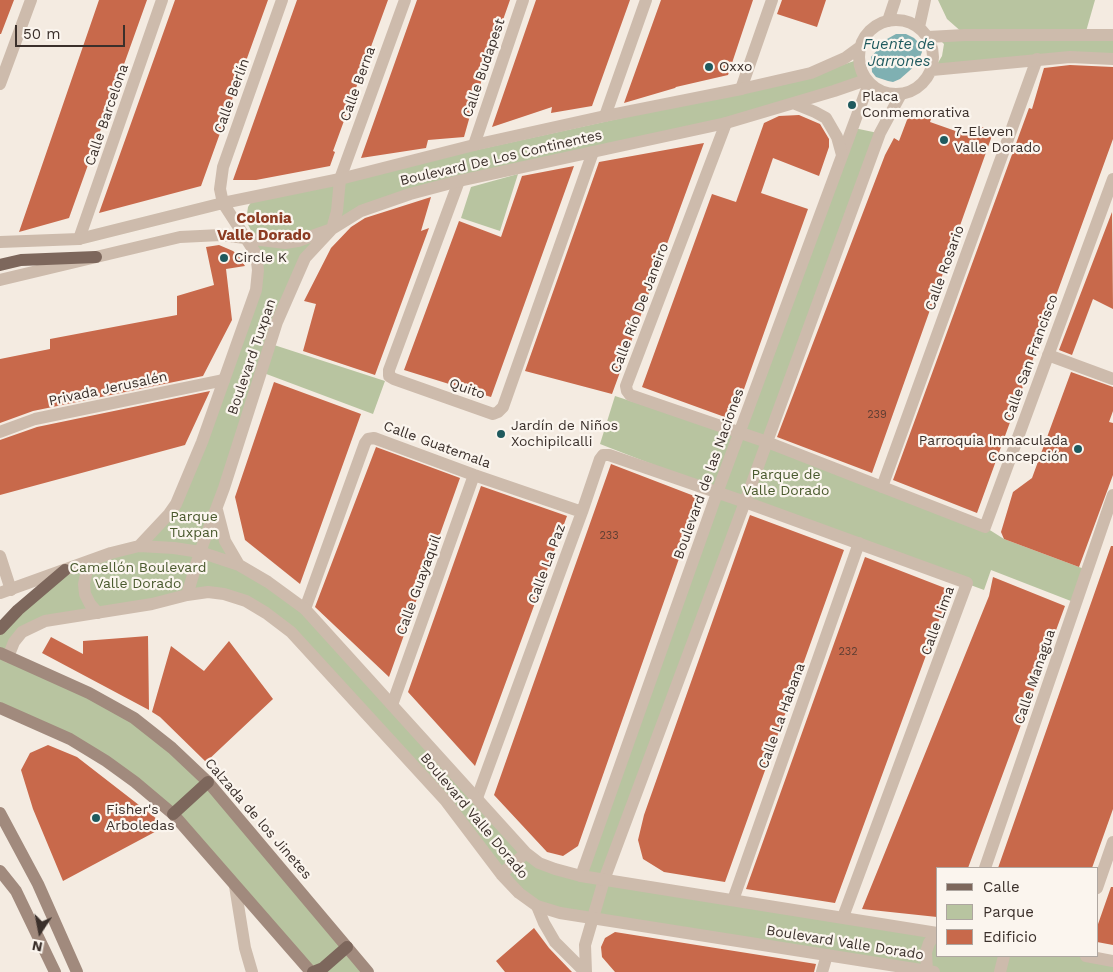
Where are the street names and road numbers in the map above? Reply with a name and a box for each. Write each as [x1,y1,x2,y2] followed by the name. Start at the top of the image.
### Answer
[459,16,509,120] street label: Calle Budapest
[337,44,379,124] street label: Calle Berna
[211,56,253,136] street label: Calle Berlín
[82,62,132,168] street label: Calle Barcelona
[398,127,604,189] street label: Boulevard De Los Continentes
[922,223,968,313] street label: Calle Rosario
[607,241,673,375] street label: Calle Río De Janeiro
[1000,292,1062,424] street label: Calle San Francisco
[224,297,280,417] street label: Boulevard Tuxpan
[47,368,169,410] street label: Privada Jerusalén
[447,375,487,403] street label: Quito
[670,386,748,562] street label: Boulevard de las Naciones
[381,418,493,472] street label: Calle Guatemala
[525,522,569,606] street label: Calle La Paz
[393,532,445,638] street label: Calle Guayaquil
[918,584,958,658] street label: Calle Lima
[1011,627,1059,727] street label: Calle Managua
[755,661,809,771] street label: Calle La Habana
[416,750,532,882] street label: Boulevard Valle Dorado
[201,755,315,883] street label: Calzada de los Jinetes
[765,922,925,964] street label: Boulevard Valle Dorado

